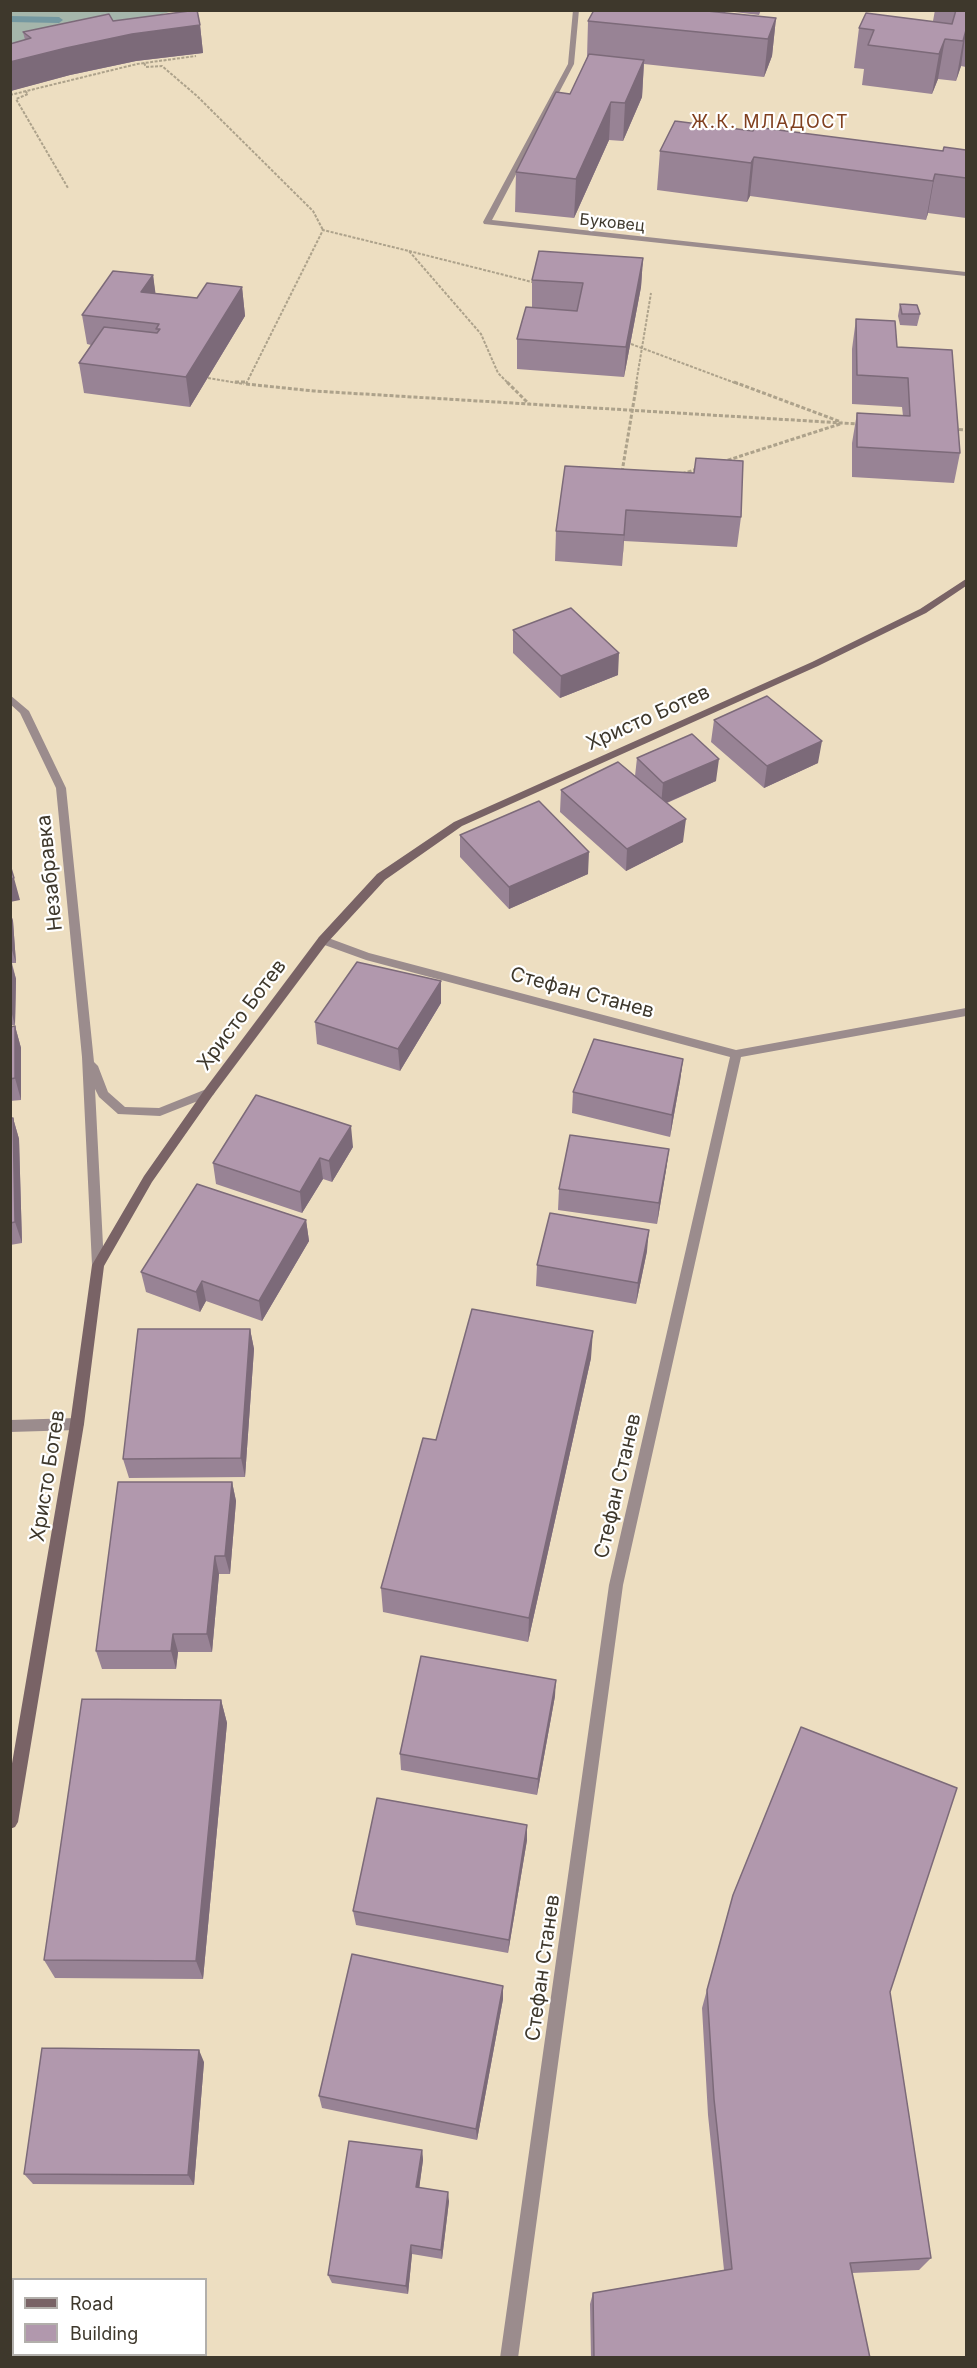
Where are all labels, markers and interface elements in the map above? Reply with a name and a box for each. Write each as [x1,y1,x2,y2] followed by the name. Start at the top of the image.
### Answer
[691,112,849,134] district label: Ж.К. МЛАДОСТ
[579,210,645,236] street label: Буковец
[583,680,713,756] street label: Христо Ботев
[32,814,68,932] street label: Незабравка
[193,955,291,1075] street label: Христо Ботев
[507,962,657,1024] street label: Стефан Станев
[26,1409,70,1543] street label: Христо Ботев
[590,1411,646,1561] street label: Стефан Станев
[521,1893,565,2043] street label: Стефан Станев
[12,2278,207,2356] legend
[70,2293,113,2314] text: Road
[70,2323,138,2344] text: Building

